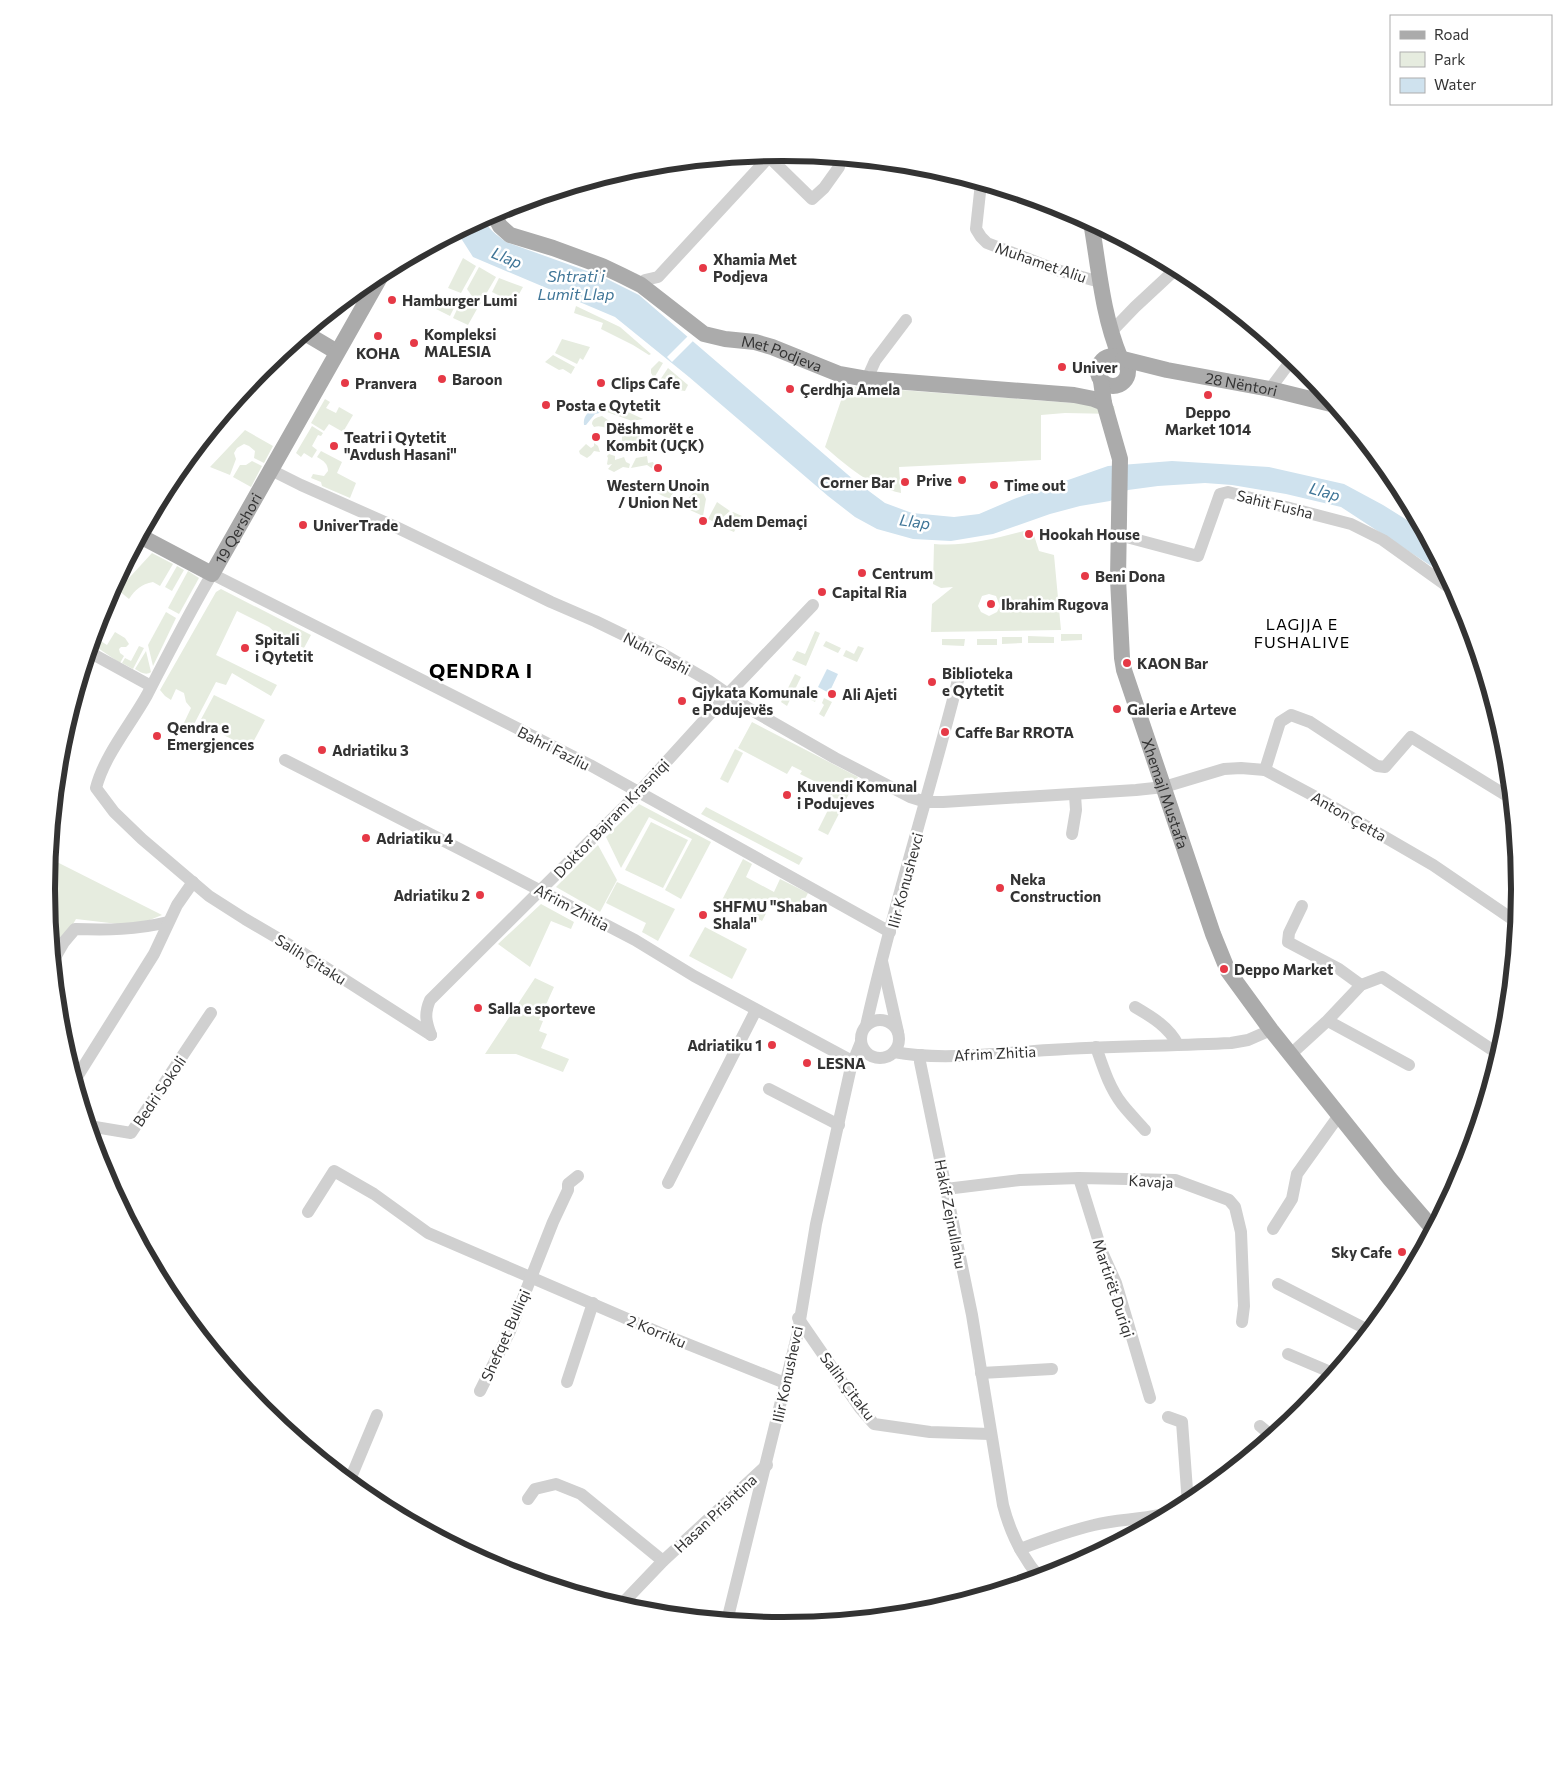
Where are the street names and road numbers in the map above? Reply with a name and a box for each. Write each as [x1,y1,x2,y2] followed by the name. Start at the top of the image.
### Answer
[993,238,1089,286] street label: Muhamet Aliu
[740,332,825,375] street label: Met Podjeva
[1204,368,1279,400] street label: 28 Nëntori
[1235,486,1315,522] street label: Sahit Fusha
[211,490,265,567] street label: 19 Qershori
[620,628,694,678] street label: Nuhi Gashi
[515,722,593,774] street label: Bahri Fazliu
[1139,736,1193,851] street label: Xhemajl Mustafa
[549,755,673,881] street label: Doktor Bajram Krasniqi
[1308,787,1390,845] street label: Anton Çetta
[884,830,926,930] street label: Ilir Konushevci
[532,880,612,934] street label: Afrim Zhitia
[272,930,350,988] street label: Salih Çitaku
[954,1042,1036,1064] street label: Afrim Zhitia
[129,1052,189,1130] street label: Bedri Sokoli
[932,1158,970,1270] street label: Hakif Zejnullahu
[1128,1171,1174,1191] street label: Kavaja
[1090,1236,1138,1340] street label: Martirët Duriqi
[477,1286,533,1384] street label: Shefqet Bulliqi
[625,1311,689,1351] street label: 2 Korriku
[768,1324,806,1424] street label: Ilir Konushevci
[817,1348,879,1424] street label: Salih Çitaku
[670,1470,760,1556] street label: Hasan Prishtina

